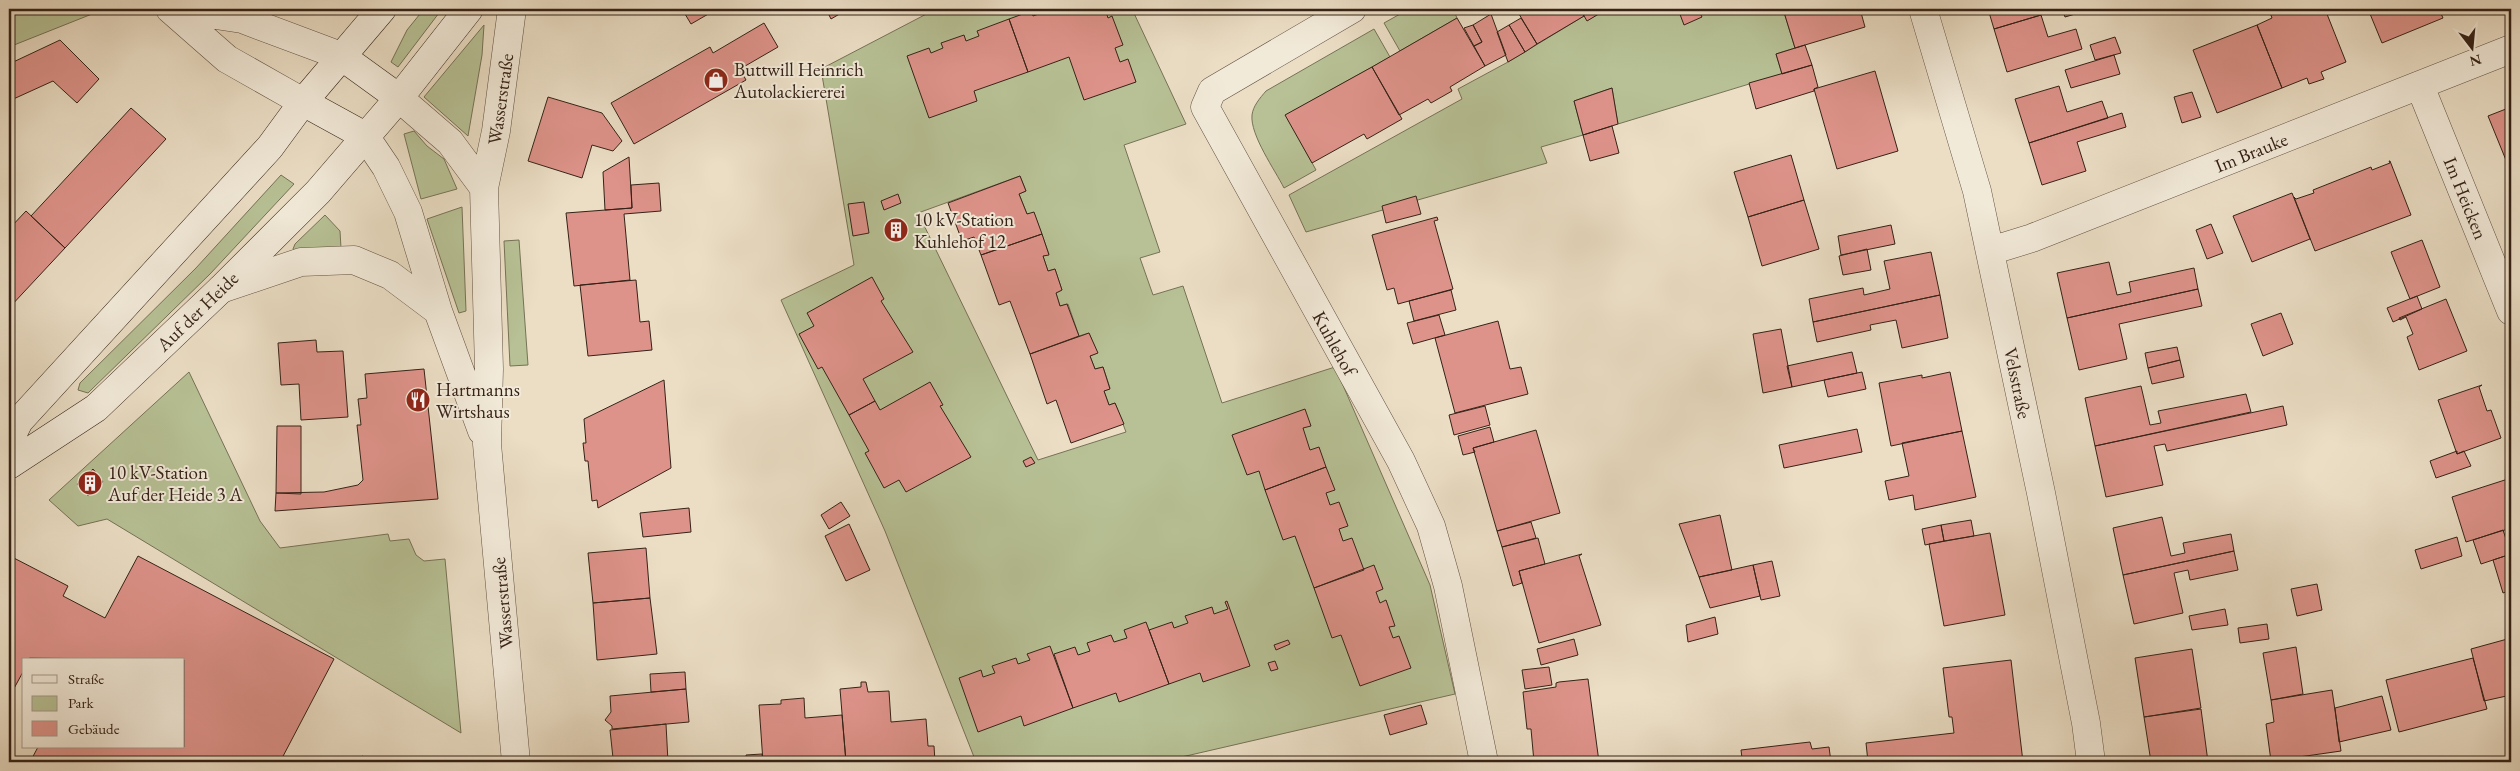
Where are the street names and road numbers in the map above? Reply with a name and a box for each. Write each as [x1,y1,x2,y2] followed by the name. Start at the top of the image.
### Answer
[482,52,519,146] street label: Wasserstraße
[2211,127,2291,178] street label: Im Brauke
[2438,153,2493,243] street label: Im Heicken
[150,266,244,357] street label: Auf der Heide
[1307,307,1363,382] street label: Kuhlehof
[1998,345,2037,421] street label: Velsstraße
[486,556,519,650] street label: Wasserstraße

